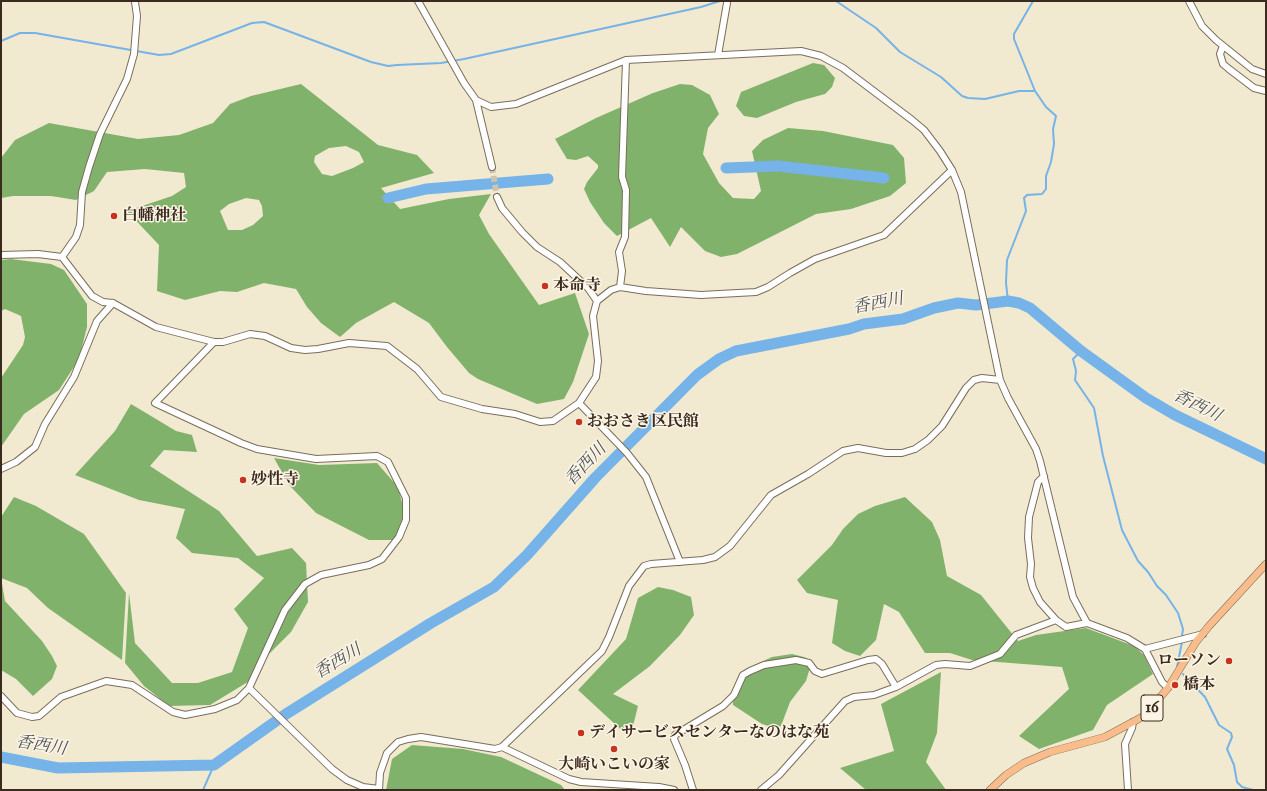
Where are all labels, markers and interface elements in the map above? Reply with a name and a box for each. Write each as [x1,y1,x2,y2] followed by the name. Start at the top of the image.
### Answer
[122,206,186,226] place label: 白幡神社
[109,211,119,221] marker: 白幡神社
[553,276,601,296] place label: 本命寺
[540,281,550,291] marker: 本命寺
[851,289,905,319] water label: 香西川
[1170,385,1224,427] water label: 香西川
[587,412,699,432] place label: おおさき区民館
[574,417,584,427] marker: おおさき区民館
[561,439,611,491] water label: 香西川
[251,470,299,490] place label: 妙性寺
[238,475,248,485] marker: 妙性寺
[311,640,365,684] water label: 香西川
[1157,651,1221,671] place label: ローソン
[1224,656,1234,666] marker: ローソン
[1183,675,1215,695] place label: 橋本
[1170,680,1180,690] marker: 橋本
[1141,695,1163,721] road number: 16
[589,723,829,743] place label: デイサービスセンターなのはな苑
[576,728,586,738] marker: デイサービスセンターなのはな苑
[14,732,68,760] water label: 香西川
[609,744,619,754] marker: 大崎いこいの家
[558,755,670,775] place label: 大崎いこいの家

